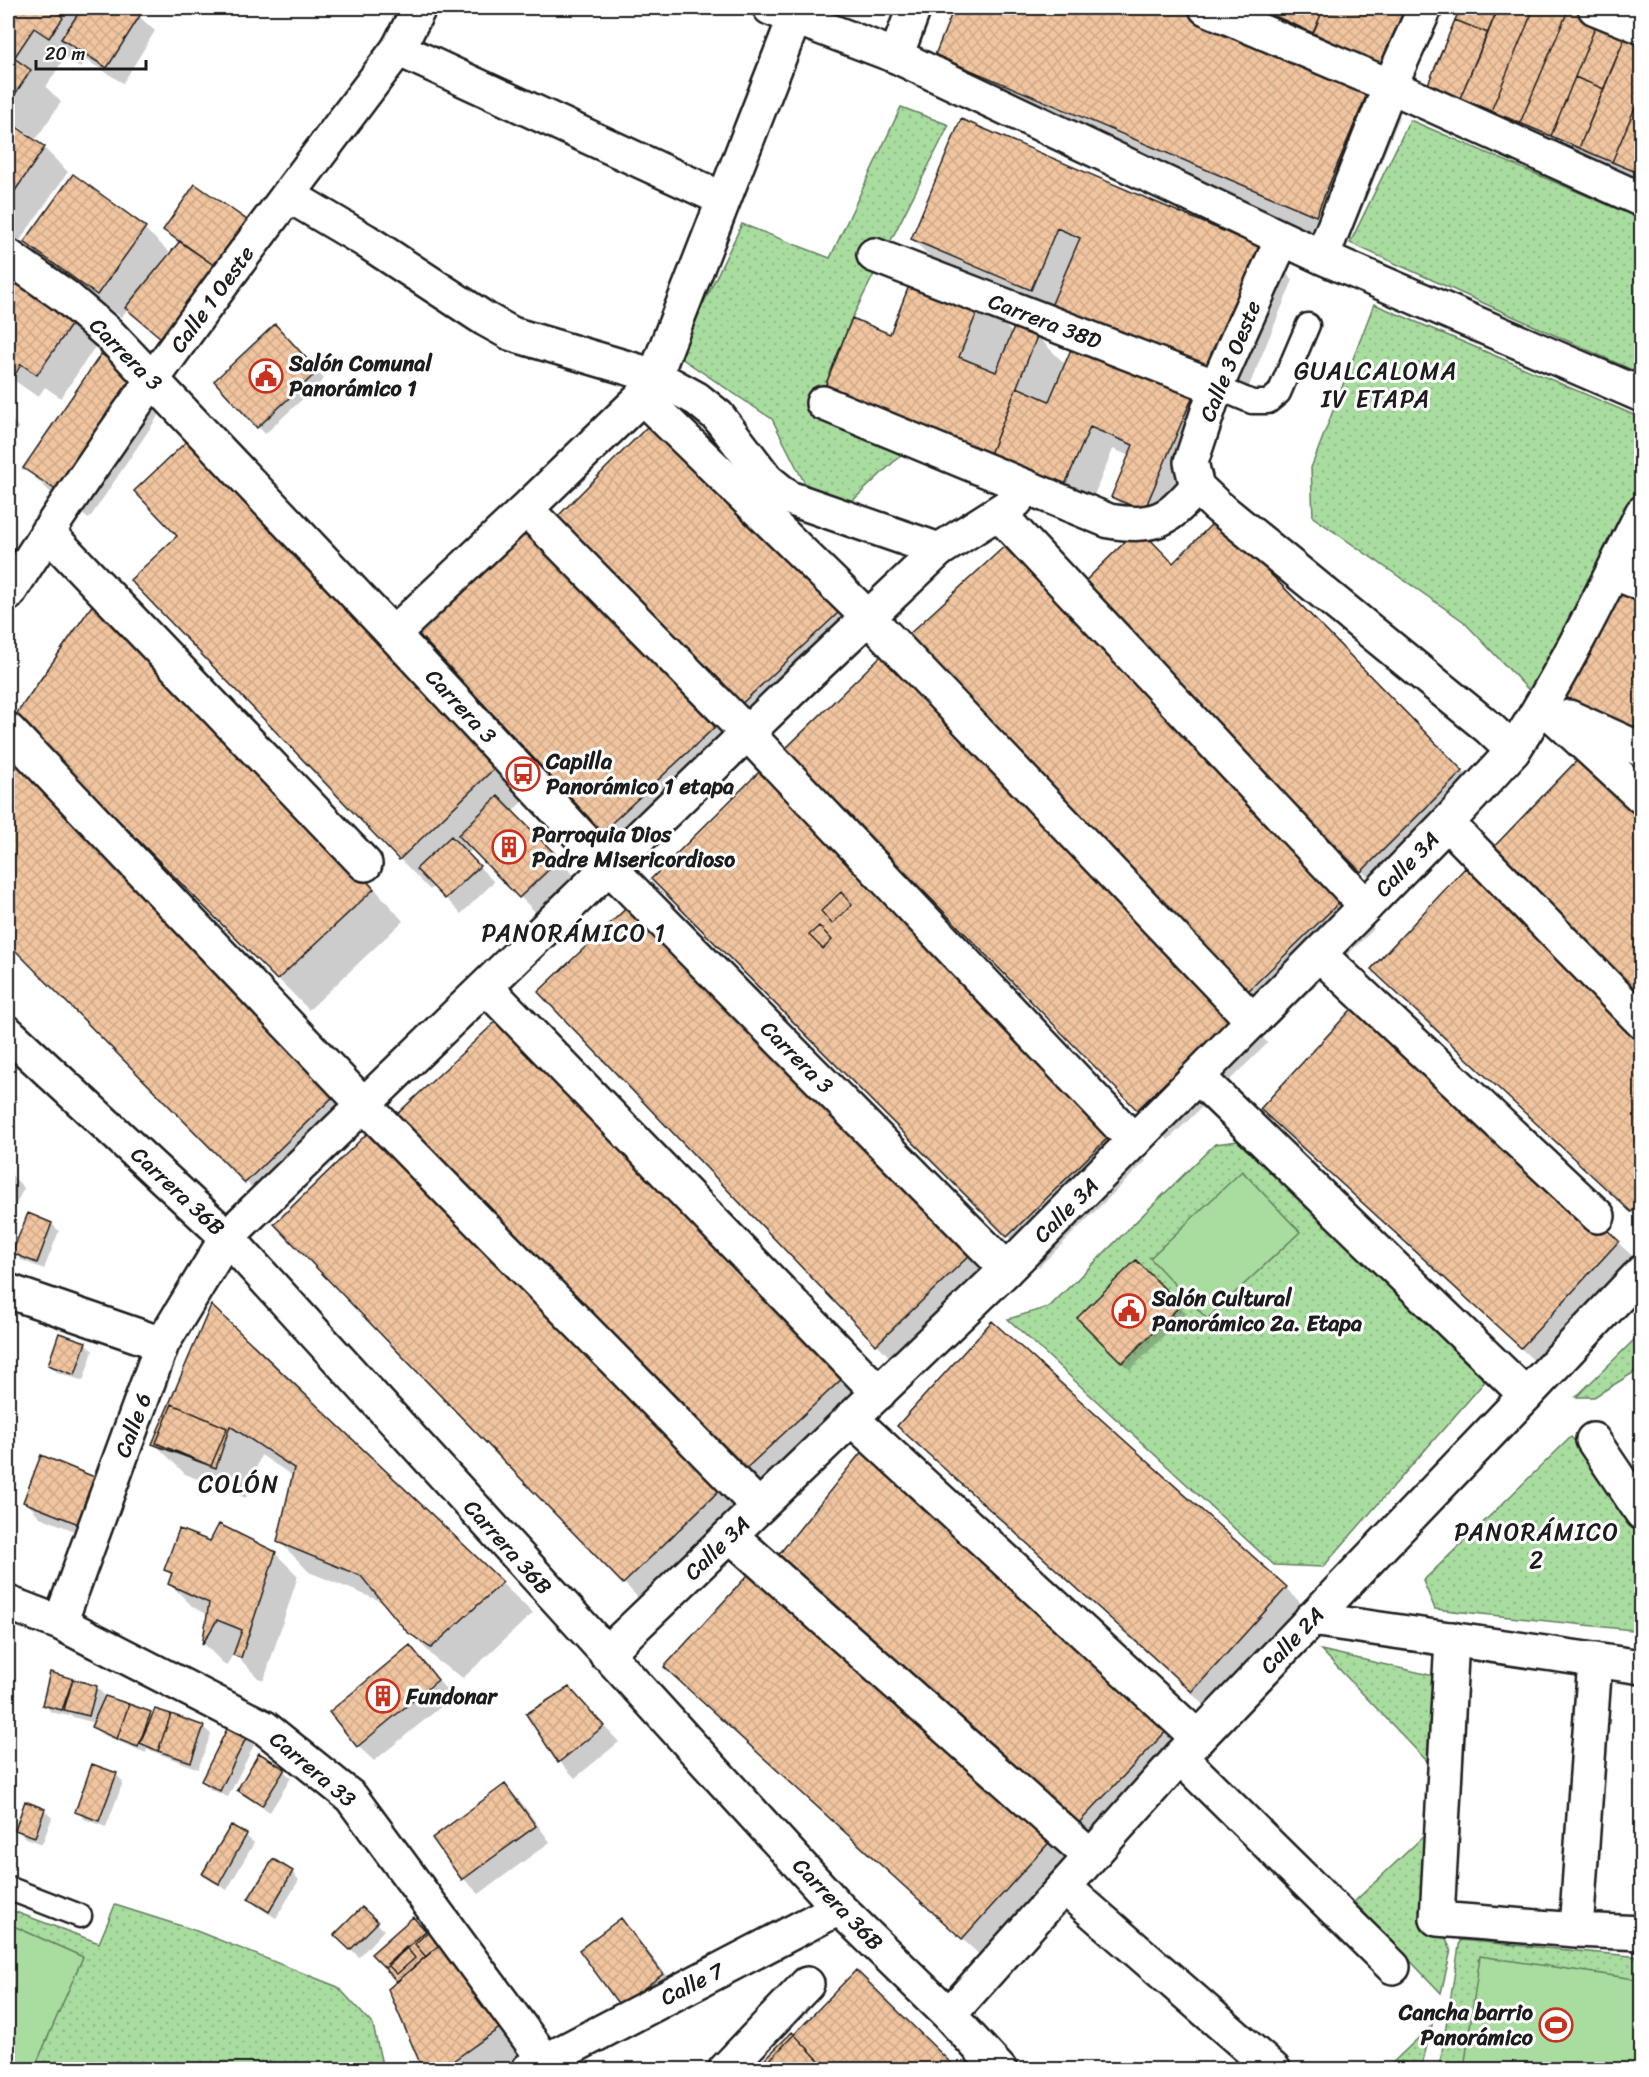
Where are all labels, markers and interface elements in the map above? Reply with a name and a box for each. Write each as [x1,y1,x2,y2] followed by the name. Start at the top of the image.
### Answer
[36,33,146,71] scale bar
[45,38,85,70] text: 20 m
[159,237,265,361] street label: Calle 1 Oeste
[983,282,1108,361] street label: Carrera 38D
[1188,294,1272,428] street label: Calle 3 Oeste
[80,308,172,400] street label: Carrera 3
[288,344,433,408] place label: Salón Comunal Panorámico 1
[1294,350,1458,420] district label: GUALCALOMA IV ETAPA
[248,358,284,394] public building icon: Salón Comunal Panorámico 1
[415,659,507,753] street label: Carrera 3
[545,742,734,806] place label: Capilla Panorámico 1 etapa
[505,756,541,792] bus stop icon: Capilla Panorámico 1 etapa
[532,815,735,879] place label: Parroquia Dios Padre Misericordioso
[1365,821,1449,907] street label: Calle 3A
[491,829,527,865] building icon: Parroquia Dios Padre Misericordioso
[482,912,666,954] district label: PANORÁMICO 1
[751,1011,843,1103] street label: Carrera 3
[121,1136,235,1246] street label: Carrera 36B
[1024,1168,1108,1252] street label: Calle 3A
[1151,1279,1362,1343] place label: Salón Cultural Panorámico 2a. Etapa
[1111,1293,1147,1329] public building icon: Salón Cultural Panorámico 2a. Etapa
[103,1387,163,1463] street label: Calle 6
[198,1463,280,1505] district label: COLÓN
[454,1490,562,1604] street label: Carrera 36B
[674,1506,760,1590] street label: Calle 3A
[1454,1511,1620,1581] district label: PANORÁMICO 2
[1250,1597,1334,1683] street label: Calle 2A
[405,1677,498,1716] place label: Fundonar
[365,1678,401,1714] building icon: Fundonar
[261,1721,365,1817] street label: Carrera 33
[783,1848,893,1960] street label: Carrera 36B
[653,1951,732,2017] street label: Calle 7
[1398,1993,1534,2057] place label: Cancha barrio Panorámico
[1538,2007,1574,2043] sports icon: Cancha barrio Panorámico

